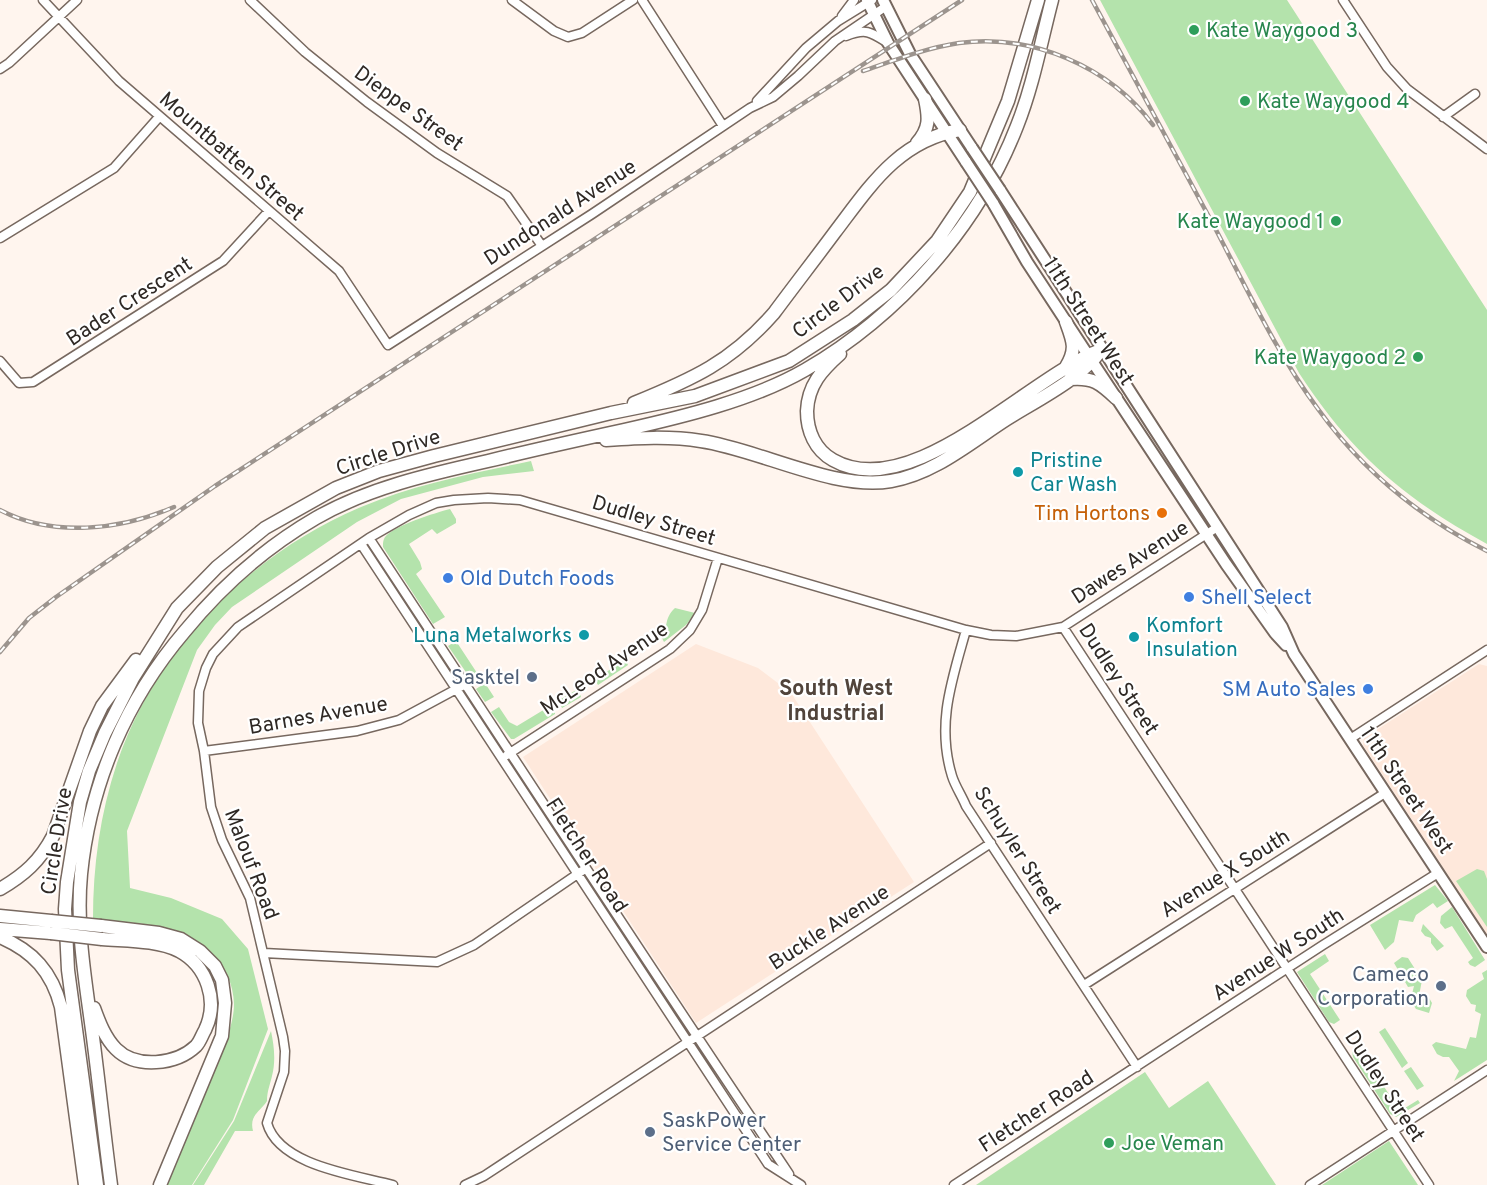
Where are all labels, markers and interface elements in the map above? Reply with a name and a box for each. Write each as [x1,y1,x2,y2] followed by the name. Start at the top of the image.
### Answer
[1206,18,1358,45] place label: Kate Waygood 3
[1187,23,1201,37] marker: Kate Waygood 3
[348,60,468,158] street label: Dieppe Street
[153,87,309,228] street label: Mountbatten Street
[1257,89,1410,116] place label: Kate Waygood 4
[1238,94,1252,108] marker: Kate Waygood 4
[479,154,642,273] street label: Dundonald Avenue
[1177,209,1324,236] place label: Kate Waygood 1
[1329,214,1343,228] marker: Kate Waygood 1
[62,251,198,353] street label: Bader Crescent
[1036,252,1139,391] street label: 11th Street West
[787,259,890,346] street label: Circle Drive
[1254,345,1406,372] place label: Kate Waygood 2
[1411,350,1425,364] marker: Kate Waygood 2
[333,424,444,483] street label: Circle Drive
[1030,448,1117,499] place label: Pristine Car Wash
[1011,465,1025,479] marker: Pristine Car Wash
[588,490,719,553] street label: Dudley Street
[1034,501,1150,528] place label: Tim Hortons
[1155,506,1169,520] marker: Tim Hortons
[1067,515,1195,611] street label: Dawes Avenue
[460,566,615,593] place label: Old Dutch Foods
[441,571,455,585] marker: Old Dutch Foods
[1201,585,1312,612] place label: Shell Select
[1182,590,1196,604] marker: Shell Select
[1146,613,1238,664] place label: Komfort Insulation
[536,616,674,722] street label: McLeod Avenue
[1072,619,1164,741] street label: Dudley Street
[413,623,572,650] place label: Luna Metalworks
[577,628,591,642] marker: Luna Metalworks
[1127,630,1141,644] marker: Komfort Insulation
[451,665,520,692] place label: Sasktel
[525,670,539,684] marker: Sasktel
[779,676,893,728] district label: South West Industrial
[1222,677,1356,704] place label: SM Auto Sales
[1361,682,1375,696] marker: SM Auto Sales
[247,691,390,742] street label: Barnes Avenue
[1353,722,1458,860] street label: 11th Street West
[967,782,1067,920] street label: Schuyler Street
[36,786,79,897] street label: Circle Drive
[538,793,633,919] street label: Fletcher Road
[217,805,284,924] street label: Malouf Road
[1156,824,1296,925] street label: Avenue X South
[764,879,895,977] street label: Buckle Avenue
[1208,903,1350,1008] street label: Avenue W South
[1317,962,1429,1013] place label: Cameco Corporation
[1434,979,1448,993] marker: Cameco Corporation
[1338,1026,1430,1148] street label: Dudley Street
[974,1065,1100,1160] street label: Fletcher Road
[662,1108,801,1159] place label: SaskPower Service Center
[643,1125,657,1139] marker: SaskPower Service Center
[1121,1131,1224,1158] place label: Joe Veman
[1102,1136,1116,1150] marker: Joe Veman

